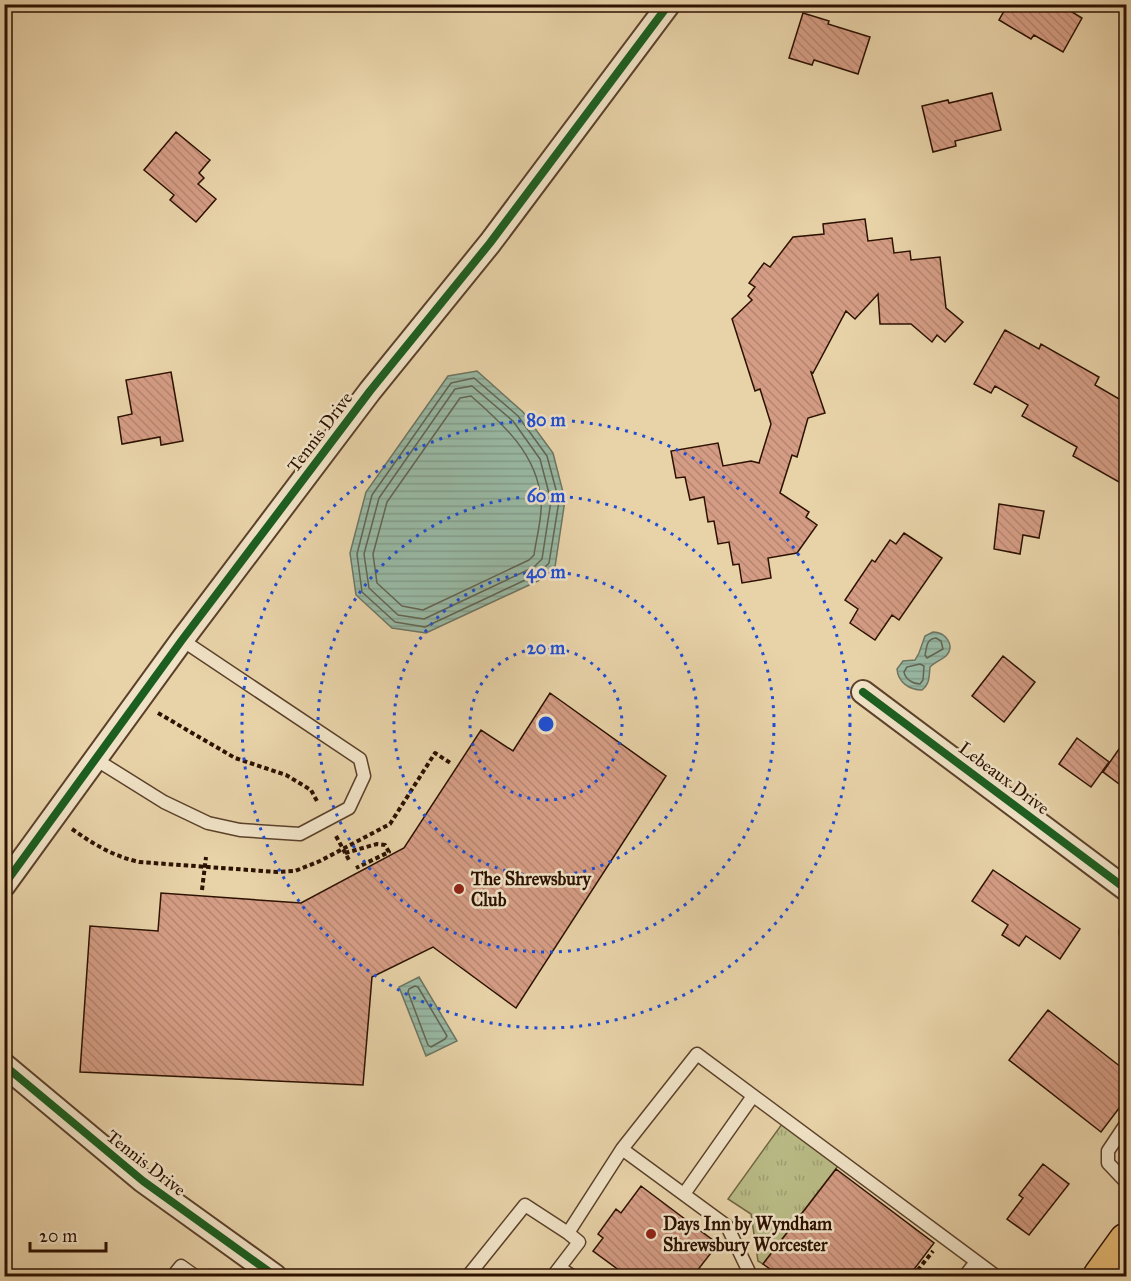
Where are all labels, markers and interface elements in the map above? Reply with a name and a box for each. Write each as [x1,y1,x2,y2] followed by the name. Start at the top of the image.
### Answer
[283,388,357,476] street label: Tennis Drive
[526,409,566,431] text: 80 m
[527,485,566,507] text: 60 m
[526,561,567,584] text: 40 m
[527,637,566,659] text: 20 m
[536,714,556,734] centre of rings
[954,737,1054,819] street label: Lebeaux Drive
[470,868,593,911] place label: The Shrewsbury Club
[452,882,466,896] marker: The Shrewsbury Club
[102,1125,190,1201] street label: Tennis Drive
[663,1213,833,1257] place label: Days Inn by Wyndham Shrewsbury Worcester
[30,1215,106,1253] scale bar
[39,1225,77,1247] text: 20 m
[644,1227,658,1241] marker: Days Inn by Wyndham Shrewsbury Worcester

